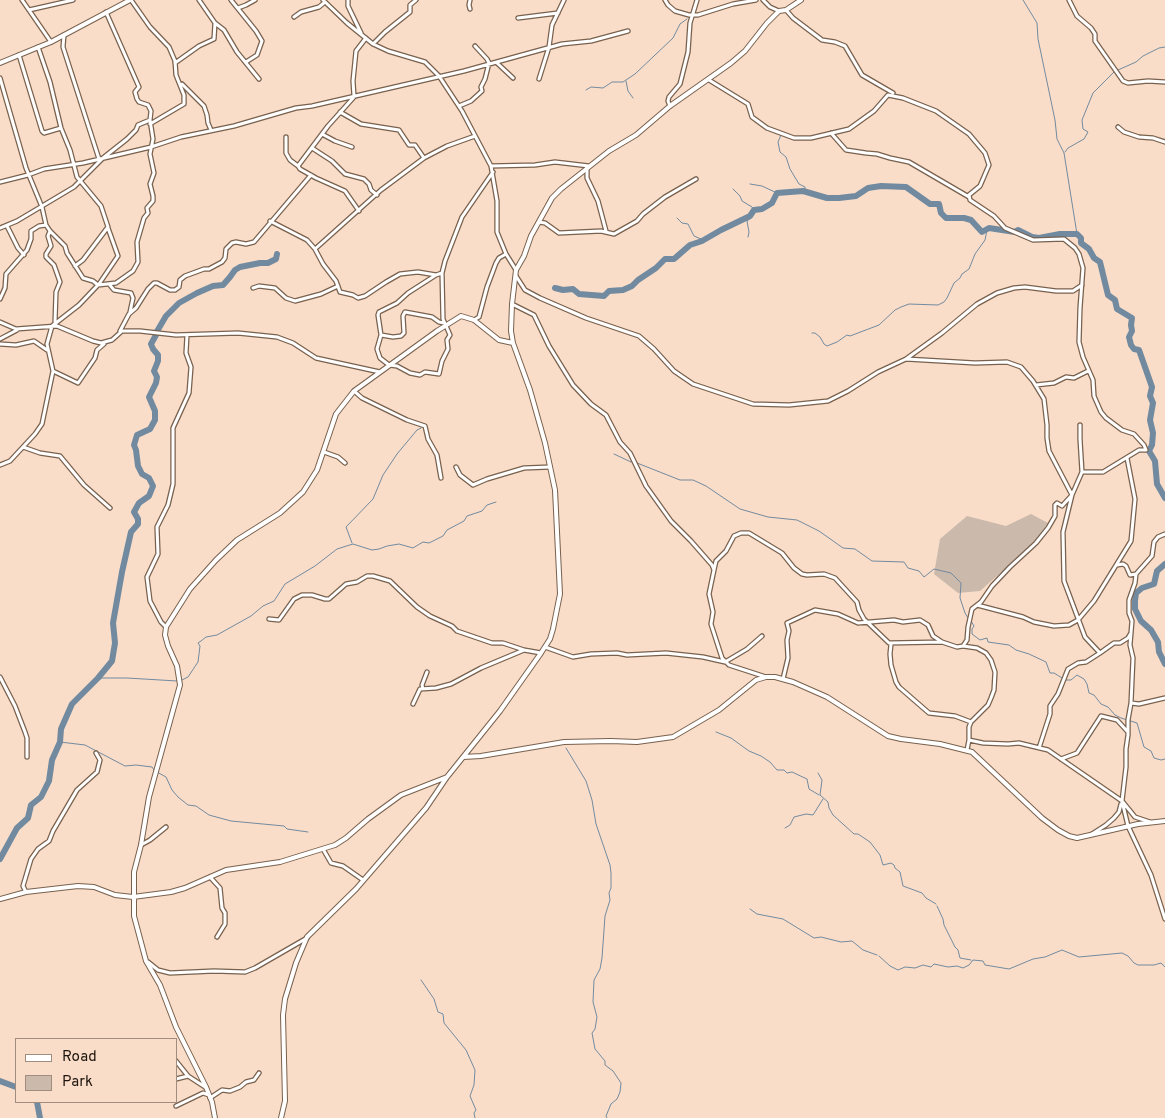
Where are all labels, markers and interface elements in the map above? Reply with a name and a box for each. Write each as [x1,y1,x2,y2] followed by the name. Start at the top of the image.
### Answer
[15,1038,178,1103] legend
[62,1048,97,1067] text: Road
[62,1073,93,1092] text: Park

